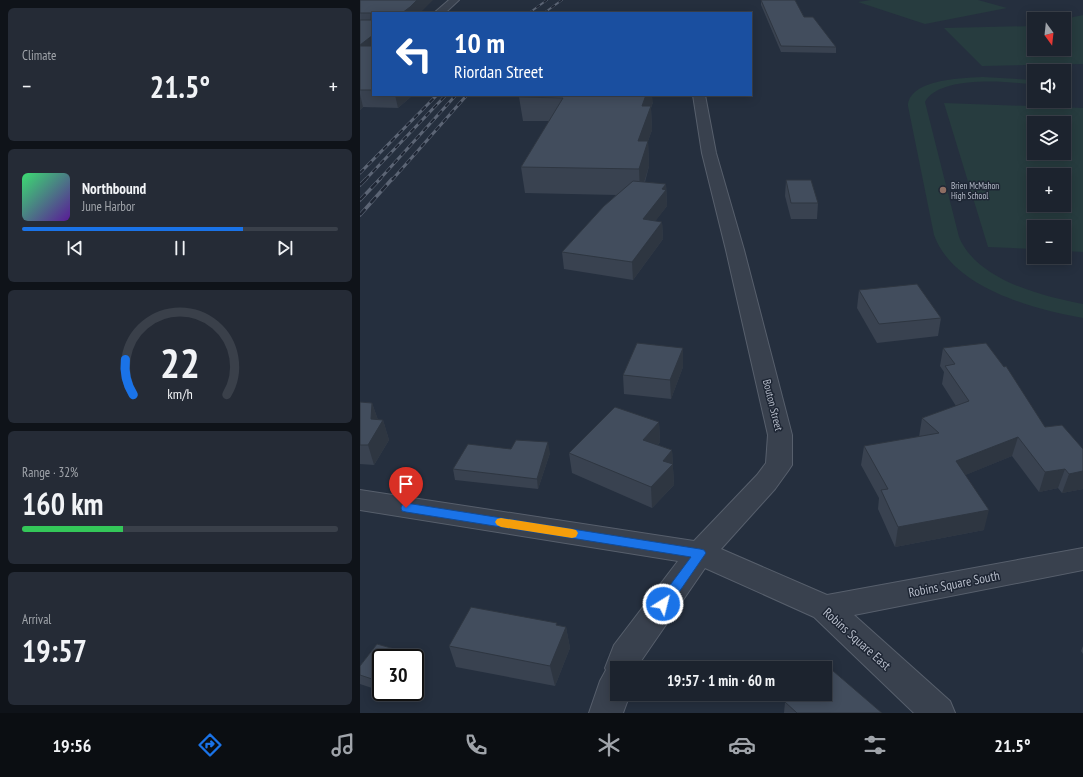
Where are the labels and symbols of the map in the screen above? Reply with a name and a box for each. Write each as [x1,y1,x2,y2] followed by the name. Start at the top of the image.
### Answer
[1027,12,1071,56] north arrow
[951,180,999,201] place label: Brien McMahon High School
[938,185,948,195] marker: Brien McMahon High School
[760,378,786,432] street label: Bouton Street
[389,467,423,508] pin
[907,567,1001,601] street label: Robins Square South
[642,583,684,625] position arrow
[820,604,895,674] street label: Robins Square East
[372,649,424,701] speed limit sign: 30

